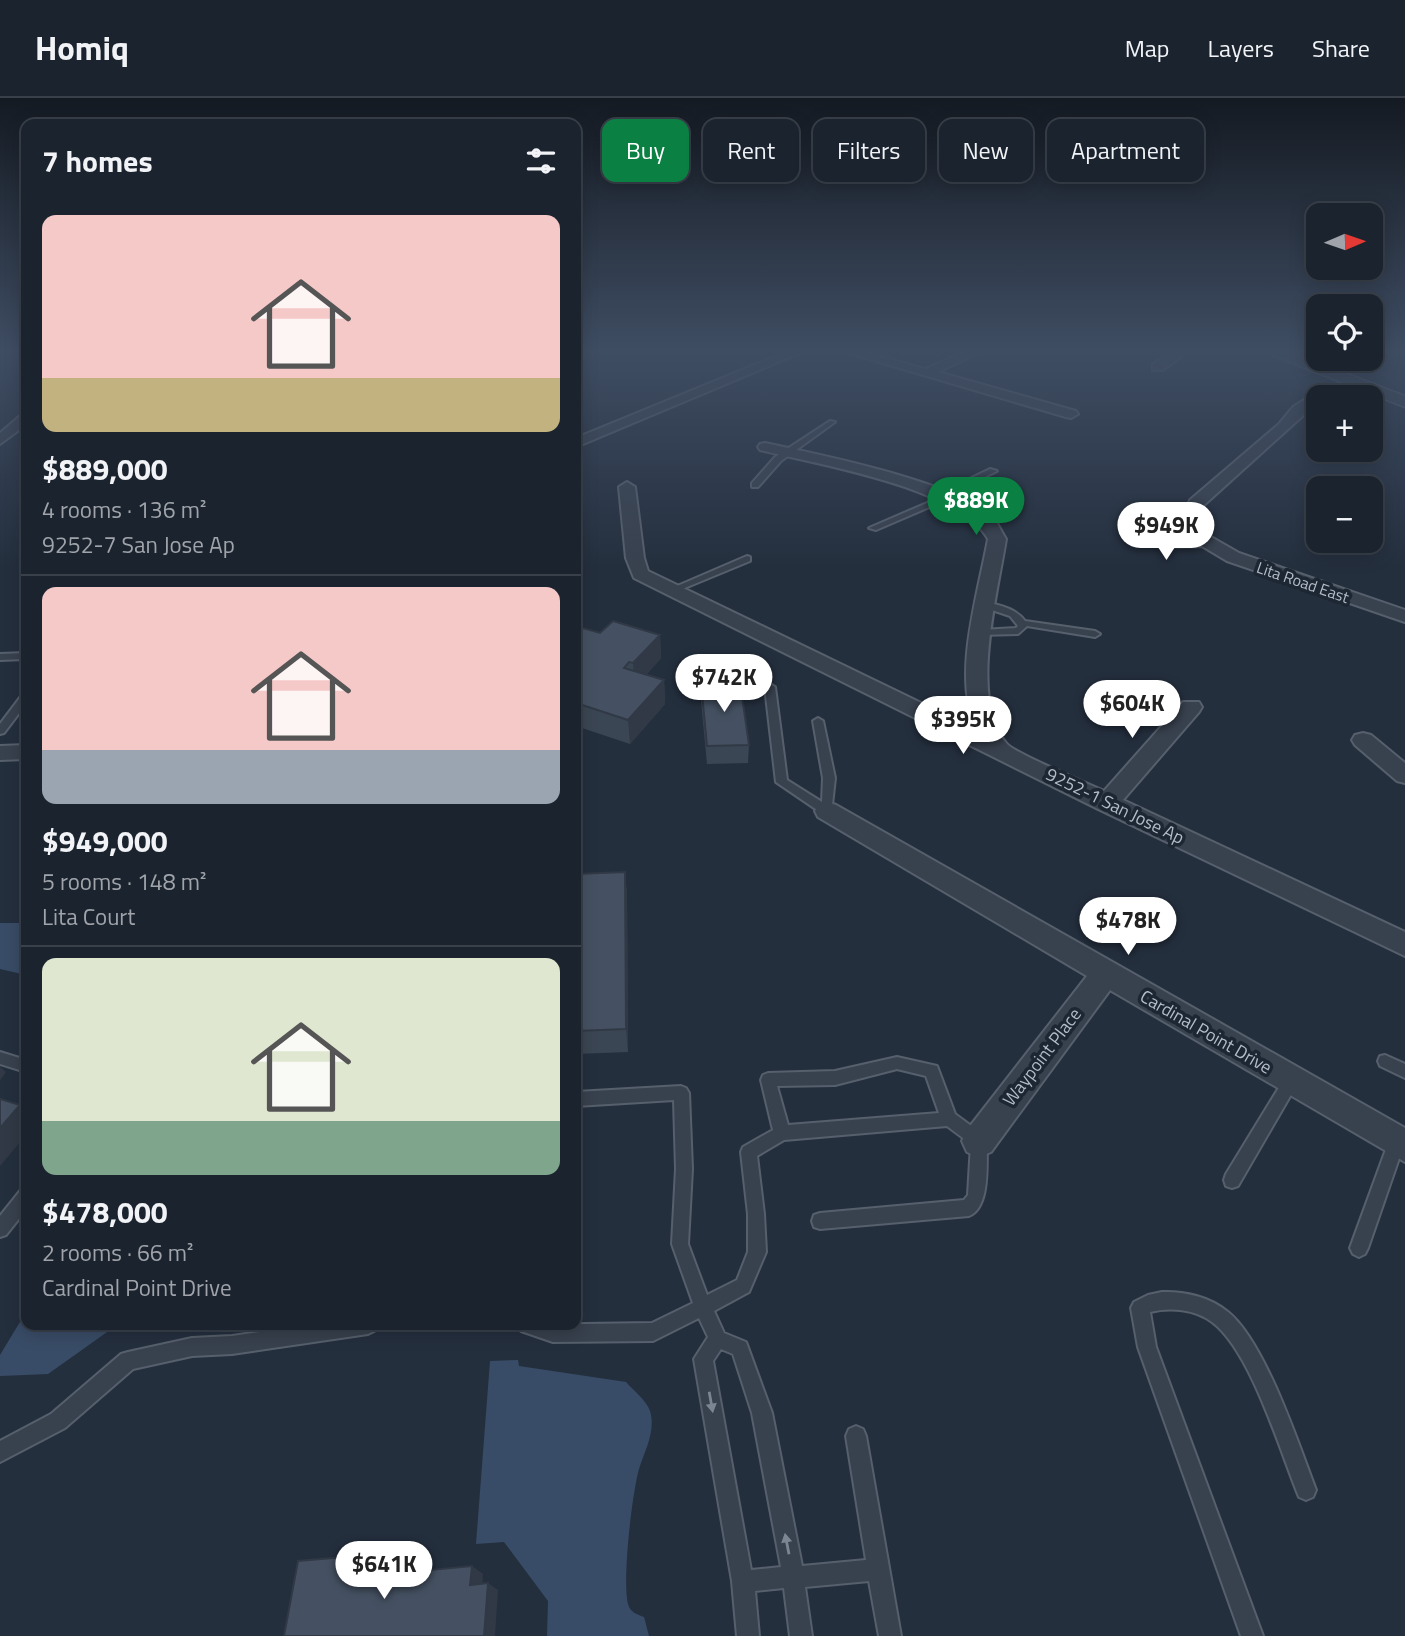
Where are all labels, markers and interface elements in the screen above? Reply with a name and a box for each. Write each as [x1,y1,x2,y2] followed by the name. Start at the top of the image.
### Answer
[35,23,129,73] text: Homiq
[1125,30,1170,66] text: Map
[1208,30,1274,66] text: Layers
[1312,30,1370,66] text: Share
[602,119,689,182] chip: Buy
[703,119,799,182] chip: Rent
[813,119,925,182] chip: Filters
[939,119,1033,182] chip: New
[1047,119,1204,182] chip: Apartment
[42,138,153,184] text: 7 homes
[522,142,560,180] icon: filters
[1306,203,1382,280] north arrow
[1306,203,1383,553] map controls
[238,261,364,387] icon: home
[1306,294,1383,371] button: locate
[1306,385,1383,462] button: +
[42,446,168,492] text: $889,000
[1306,476,1383,553] button: −
[927,478,1025,537] pin: $889K
[943,482,1009,517] text: $889K
[42,492,206,527] text: 4 rooms · 136 m²
[1117,503,1215,562] pin: $949K
[1133,507,1199,542] text: $949K
[42,527,235,562] text: 9252-7 San Jose Ap
[1254,555,1353,609] street label: Lita Road East
[238,633,364,759] icon: home
[675,654,773,714] pin: $742K
[691,659,757,694] text: $742K
[1083,680,1181,740] pin: $604K
[1099,685,1165,720] text: $604K
[914,696,1012,756] pin: $395K
[930,701,996,736] text: $395K
[1041,760,1189,851] street label: 9252-1 San Jose Ap
[42,818,168,864] text: $949,000
[42,864,206,899] text: 5 rooms · 148 m²
[1079,898,1177,957] pin: $478K
[42,899,135,934] text: Lita Court
[1095,902,1161,937] text: $478K
[1135,983,1277,1080] street label: Cardinal Point Drive
[996,1002,1088,1111] street label: Waypoint Place
[238,1004,364,1130] icon: home
[42,1189,168,1235] text: $478,000
[42,1235,193,1270] text: 2 rooms · 66 m²
[42,1270,232,1305] text: Cardinal Point Drive
[706,1391,717,1413] one-way arrow
[781,1533,792,1555] one-way arrow
[335,1542,433,1601] pin: $641K
[351,1546,417,1581] text: $641K

